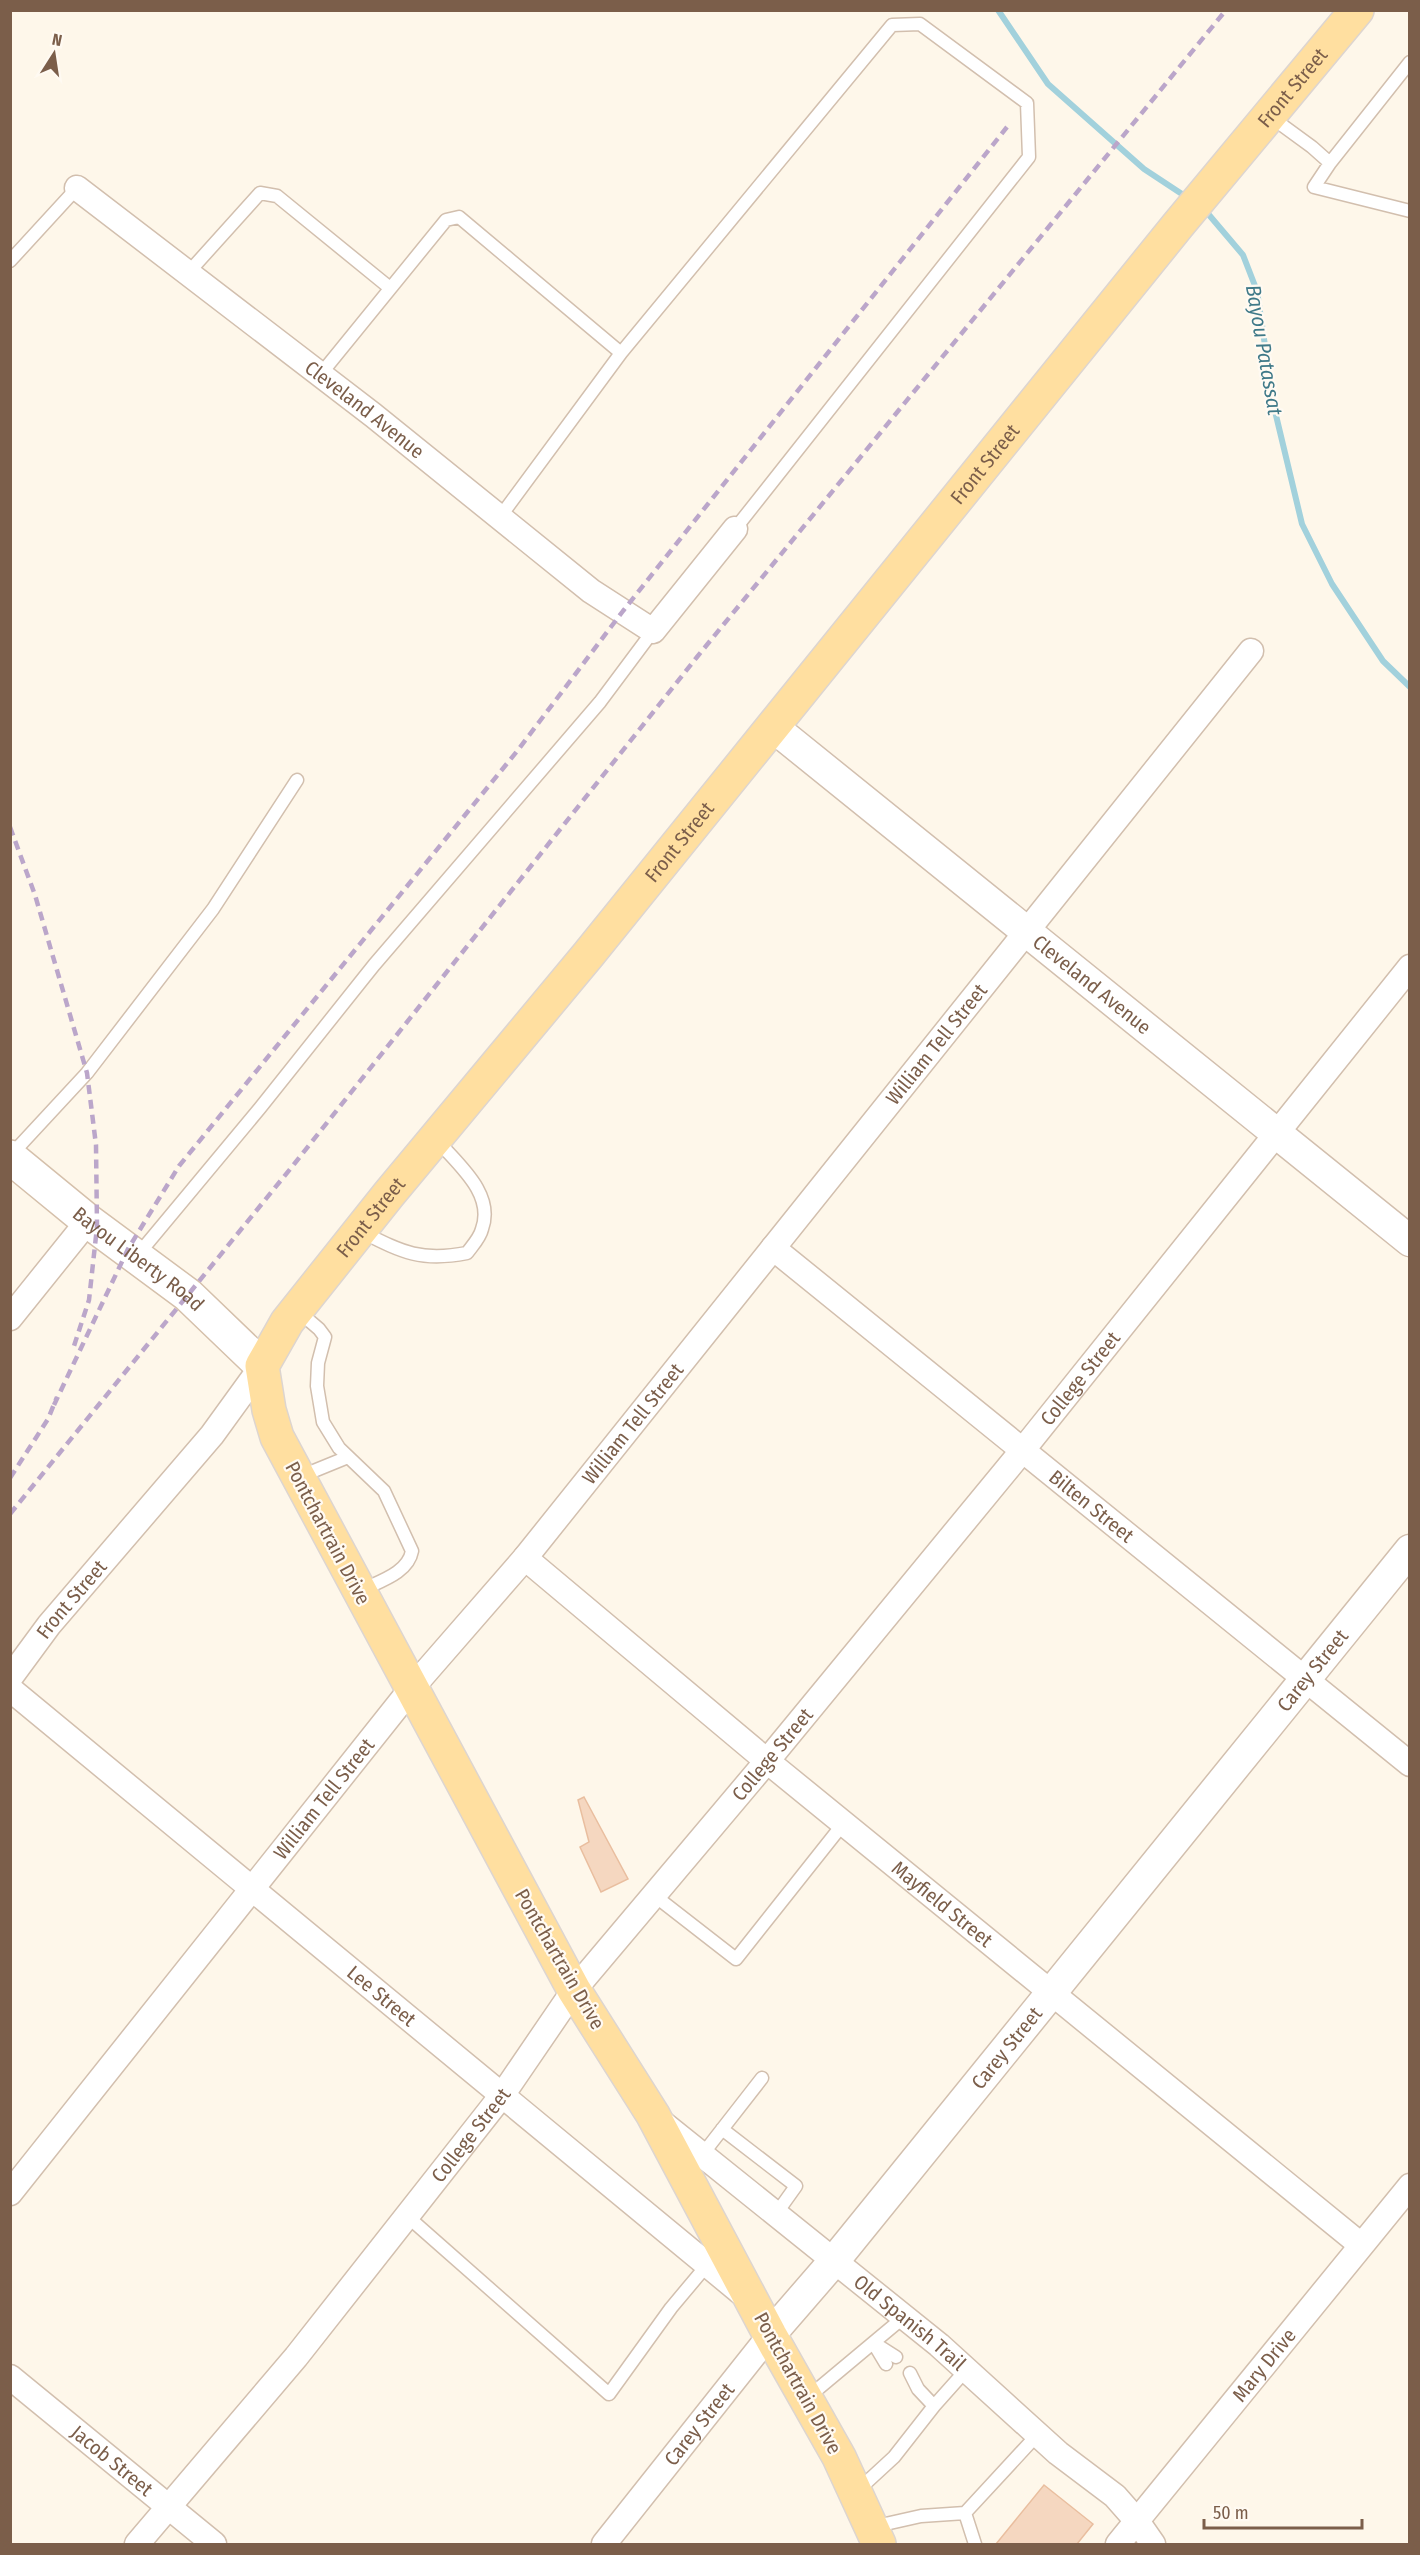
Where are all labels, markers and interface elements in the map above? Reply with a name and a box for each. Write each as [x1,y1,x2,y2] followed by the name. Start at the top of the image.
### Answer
[24,24,84,84] north arrow
[50,30,64,50] text: N
[1252,43,1333,132] street label: Front Street
[1240,283,1288,417] water label: Bayou Patassat
[300,355,429,464] street label: Cleveland Avenue
[945,419,1025,509] street label: Front Street
[640,797,719,887] street label: Front Street
[1028,930,1156,1039] street label: Cleveland Avenue
[881,978,992,1109] street label: William Tell Street
[331,1172,410,1262] street label: Front Street
[68,1202,209,1316] street label: Bayou Liberty Road
[1035,1326,1125,1430] street label: College Street
[577,1358,689,1489] street label: William Tell Street
[280,1457,376,1609] street label: Pontchartrain Drive
[1044,1465,1139,1548] street label: Bilten Street
[31,1554,112,1643] street label: Front Street
[1272,1624,1353,1716] street label: Carey Street
[727,1703,818,1806] street label: College Street
[268,1733,380,1864] street label: William Tell Street
[887,1856,998,1952] street label: Mayfield Street
[510,1884,610,2034] street label: Pontchartrain Drive
[342,1960,421,2032] street label: Lee Street
[966,2002,1047,2094] street label: Carey Street
[426,2083,516,2187] street label: College Street
[849,2269,971,2376] street label: Old Spanish Trail
[749,2308,847,2458] street label: Pontchartrain Drive
[1227,2324,1301,2406] street label: Mary Drive
[659,2378,740,2470] street label: Carey Street
[66,2420,158,2501] street label: Jacob Street
[1204,2492,1362,2530] scale bar
[1213,2502,1249,2524] text: 50 m

